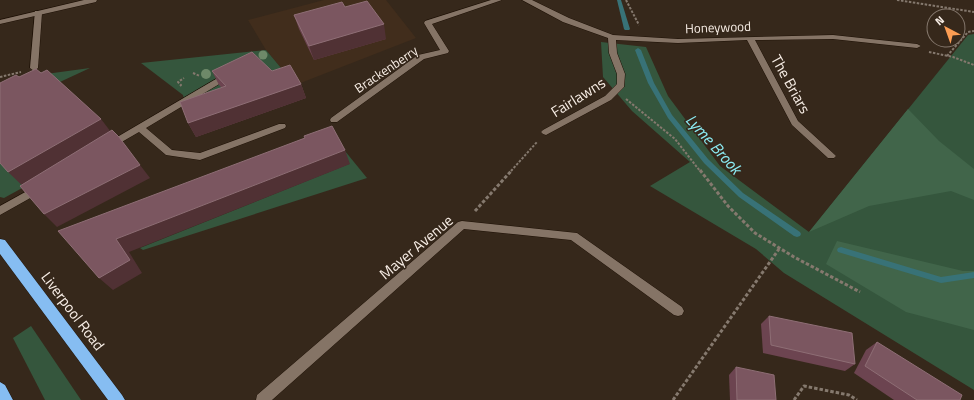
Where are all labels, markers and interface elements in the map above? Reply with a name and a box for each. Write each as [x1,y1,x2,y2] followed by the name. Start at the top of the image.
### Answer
[926,8,966,48] north arrow
[931,12,948,29] text: N
[685,16,751,38] street label: Honeywood
[350,40,422,98] street label: Brackenberry
[765,50,817,118] street label: The Briars
[546,71,610,123] street label: Fairlawns
[680,109,749,181] water label: Lyme Brook
[374,209,458,285] street label: Mayer Avenue
[36,267,110,355] street label: Liverpool Road

